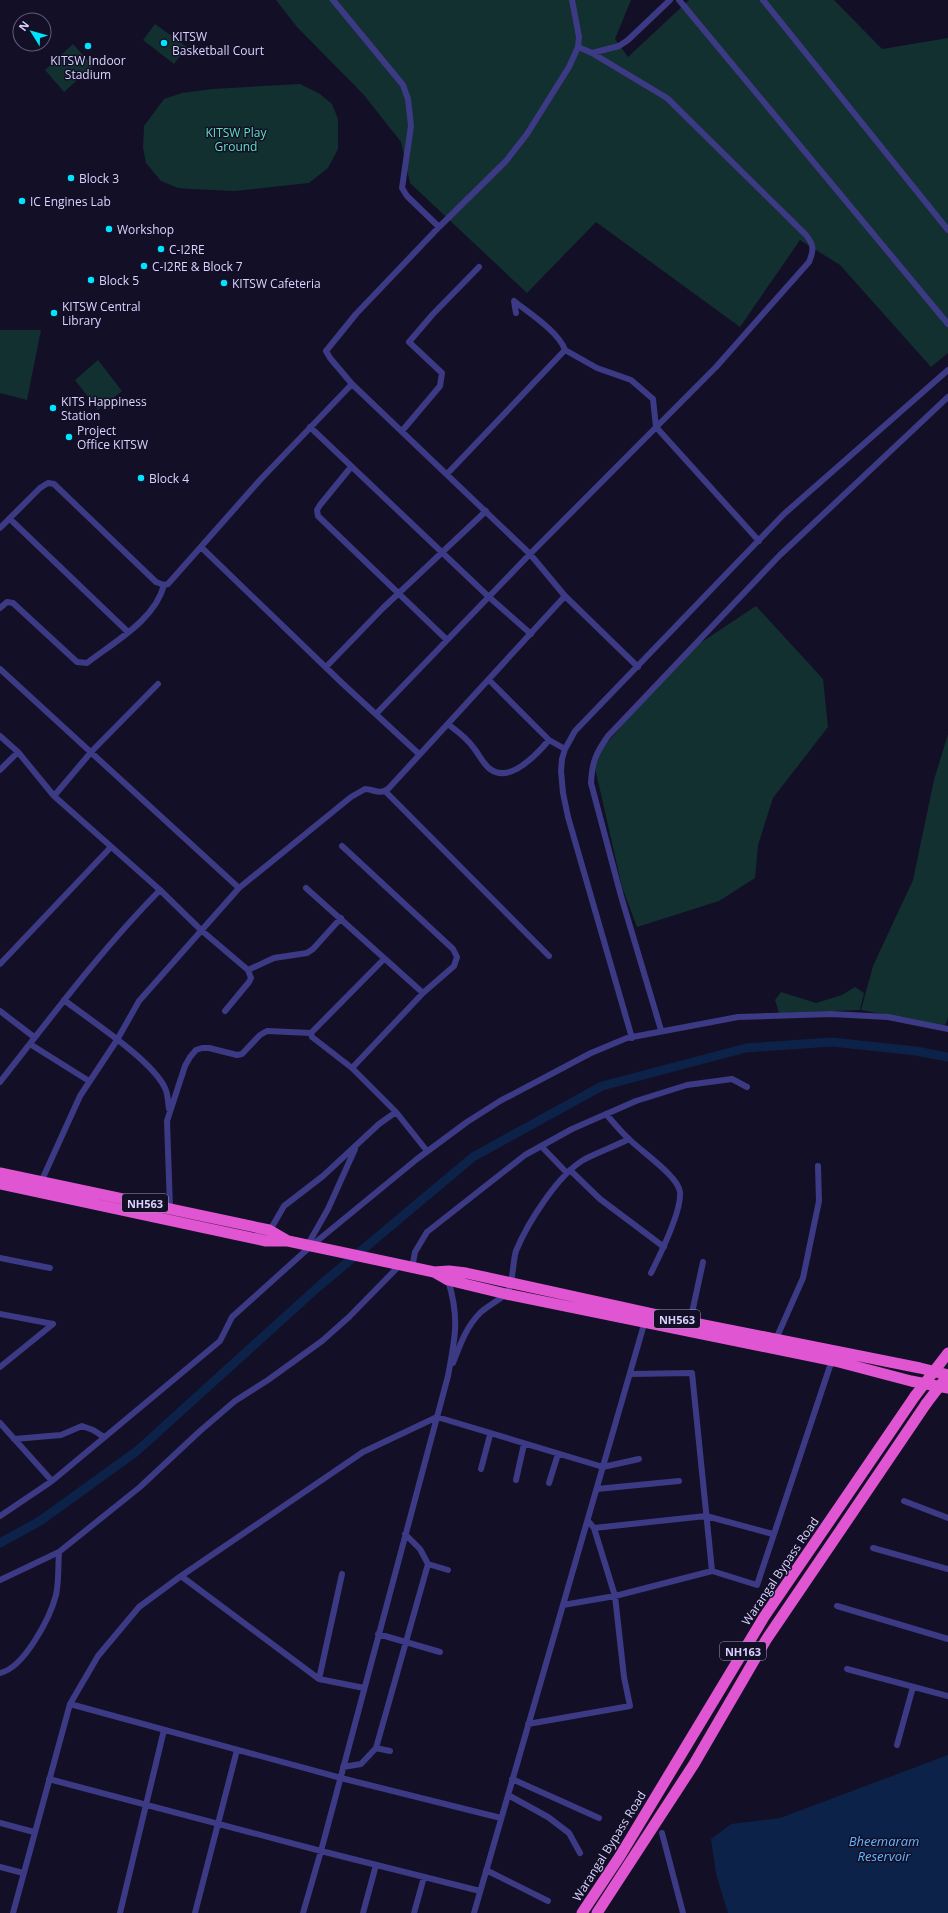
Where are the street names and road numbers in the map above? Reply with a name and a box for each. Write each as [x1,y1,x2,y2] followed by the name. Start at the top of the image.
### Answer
[122,1194,168,1212] road number: NH563
[654,1310,700,1328] road number: NH563
[737,1514,823,1628] street label: Warangal Bypass Road
[720,1642,766,1660] road number: NH163
[568,1788,650,1904] street label: Warangal Bypass Road

